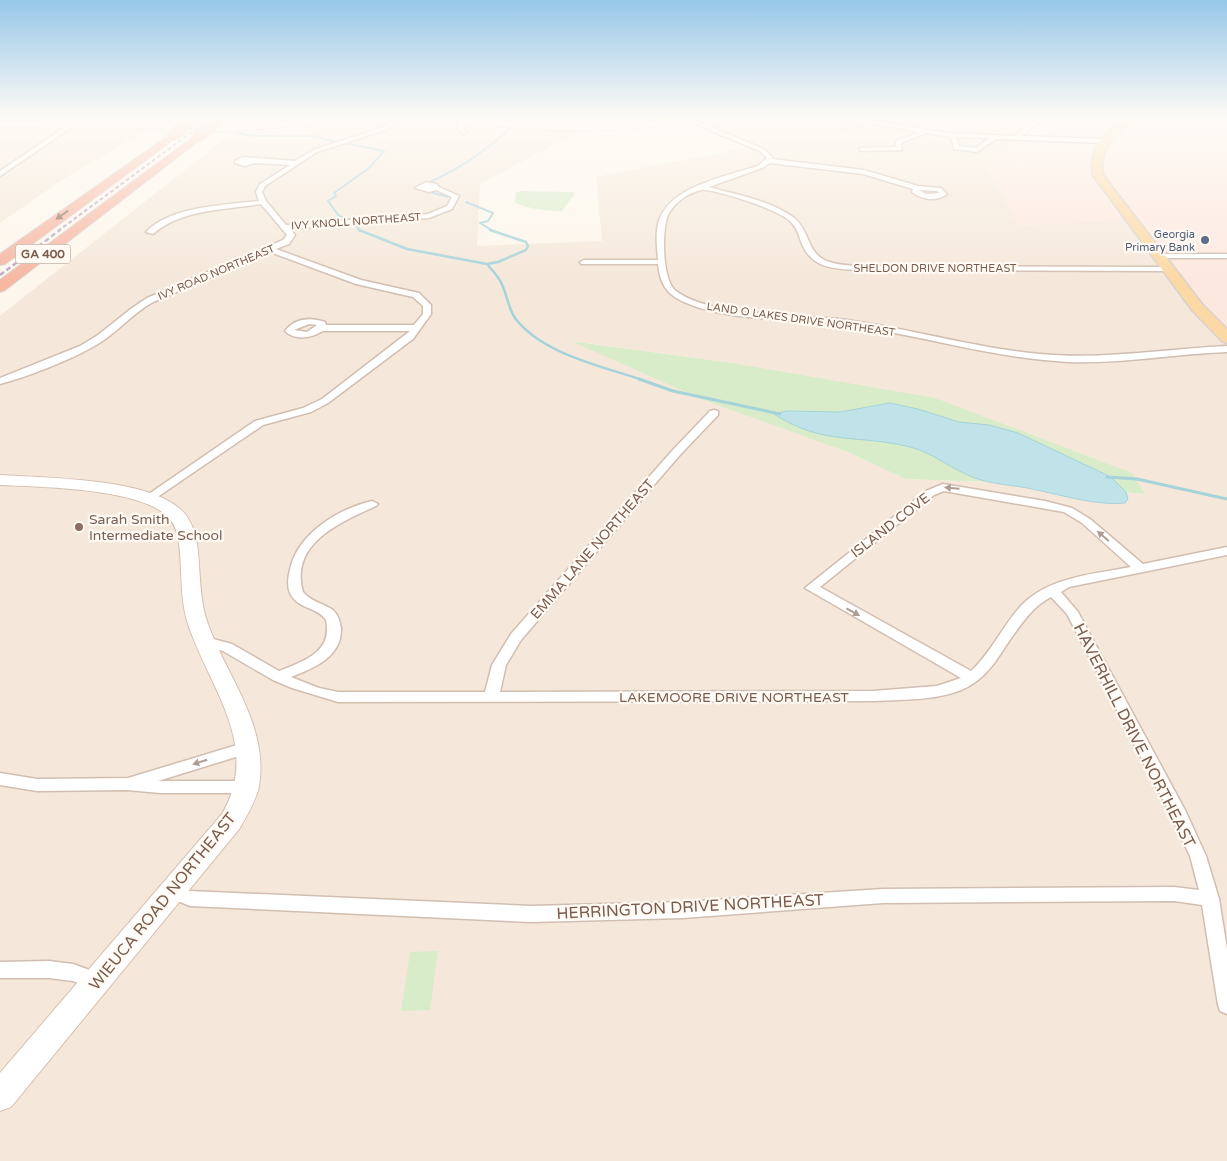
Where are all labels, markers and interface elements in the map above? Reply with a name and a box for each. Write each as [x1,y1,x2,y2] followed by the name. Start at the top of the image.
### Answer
[56,210,69,221] one-way arrow
[291,210,422,233] street label: IVY KNOLL NORTHEAST
[1125,228,1195,254] place label: Georgia Primary Bank
[1199,234,1211,246] marker: Georgia Primary Bank
[156,242,277,303] street label: IVY ROAD NORTHEAST
[15,244,70,264] road number: GA 400
[854,262,1017,275] street label: SHELDON DRIVE NORTHEAST
[706,300,896,339] street label: LAND O LAKES DRIVE NORTHEAST
[527,476,658,623] street label: EMMA LANE NORTHEAST
[943,484,959,492] one-way arrow
[847,489,933,561] street label: ISLAND COVE
[89,511,222,544] place label: Sarah Smith Intermediate School
[73,521,85,533] marker: Sarah Smith Intermediate School
[1098,530,1110,542] one-way arrow
[847,607,860,616] one-way arrow
[1069,620,1200,851] street label: HAVERHILL DRIVE NORTHEAST
[619,689,849,706] street label: LAKEMOORE DRIVE NORTHEAST
[192,759,207,767] one-way arrow
[85,809,241,994] street label: WIEUCA ROAD NORTHEAST
[556,890,824,924] street label: HERRINGTON DRIVE NORTHEAST

